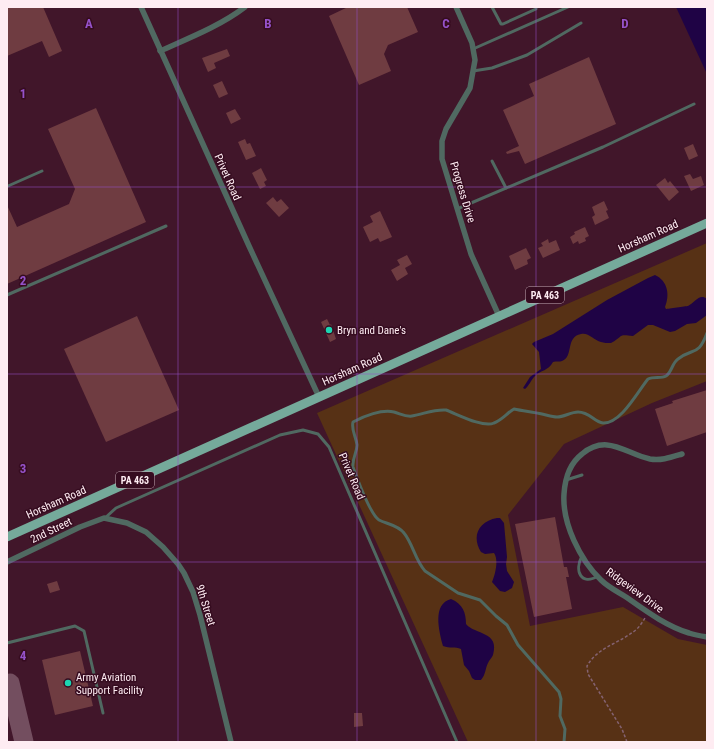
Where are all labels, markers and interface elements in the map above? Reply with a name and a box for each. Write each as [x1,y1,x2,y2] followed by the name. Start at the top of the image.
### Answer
[85,16,93,31] text: A
[264,16,272,31] text: B
[442,16,450,31] text: C
[621,16,629,31] text: D
[20,86,26,101] text: 1
[212,152,244,203] street label: Privet Road
[447,160,478,224] street label: Progress Drive
[616,217,680,255] street label: Horsham Road
[20,273,27,288] text: 2
[526,287,564,303] road number: PA 463
[337,324,406,337] place label: Bryn and Dane's
[324,325,334,335] marker: Bryn and Dane's
[320,350,384,388] street label: Horsham Road
[336,451,367,502] street label: Privet Road
[20,461,26,476] text: 3
[116,472,154,488] road number: PA 463
[24,483,88,521] street label: Horsham Road
[28,515,74,546] street label: 2nd Street
[603,565,666,616] street label: Ridgeview Drive
[193,583,218,627] street label: 9th Street
[20,648,27,663] text: 4
[76,671,144,697] place label: Army Aviation Support Facility
[63,678,73,688] marker: Army Aviation Support Facility

